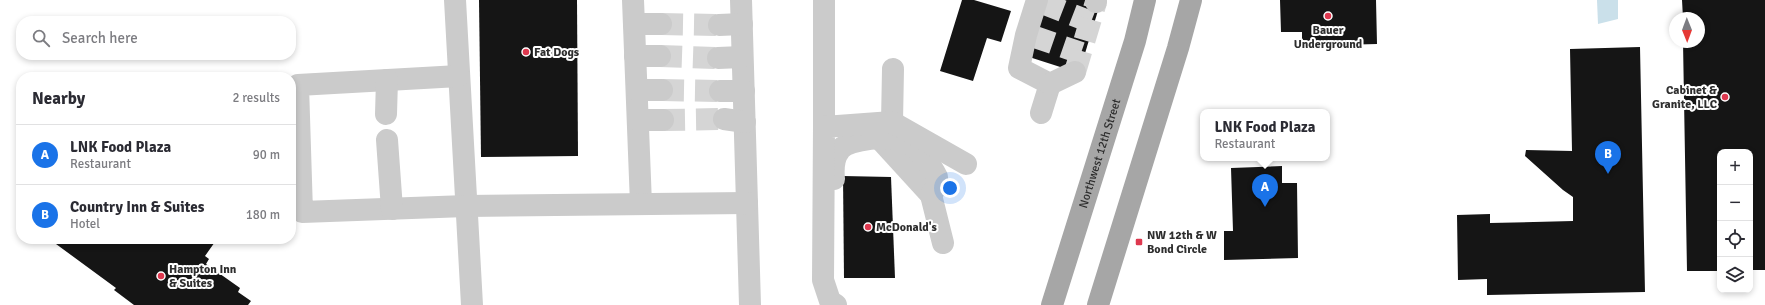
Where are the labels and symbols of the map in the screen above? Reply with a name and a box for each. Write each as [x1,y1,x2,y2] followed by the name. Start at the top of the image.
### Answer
[1323,11,1333,21] marker: Bauer Underground
[1669,12,1705,48] north arrow
[1294,23,1363,52] place label: Bauer Underground
[534,45,580,60] place label: Fat Dogs
[521,47,531,57] marker: Fat Dogs
[1652,83,1718,112] place label: Cabinet & Granite, LLC
[1720,92,1730,102] marker: Cabinet & Granite, LLC
[1075,97,1124,210] street label: Northwest 12th Street
[1595,141,1621,174] pin: B
[1252,174,1278,207] pin: A
[940,178,960,198] your location
[876,220,938,235] place label: McDonald's
[863,222,873,232] marker: McDonald's
[1147,228,1217,257] place label: NW 12th & W Bond Circle
[1134,237,1144,247] marker: NW 12th & W Bond Circle
[169,262,237,291] place label: Hampton Inn & Suites
[156,271,166,281] marker: Hampton Inn & Suites

